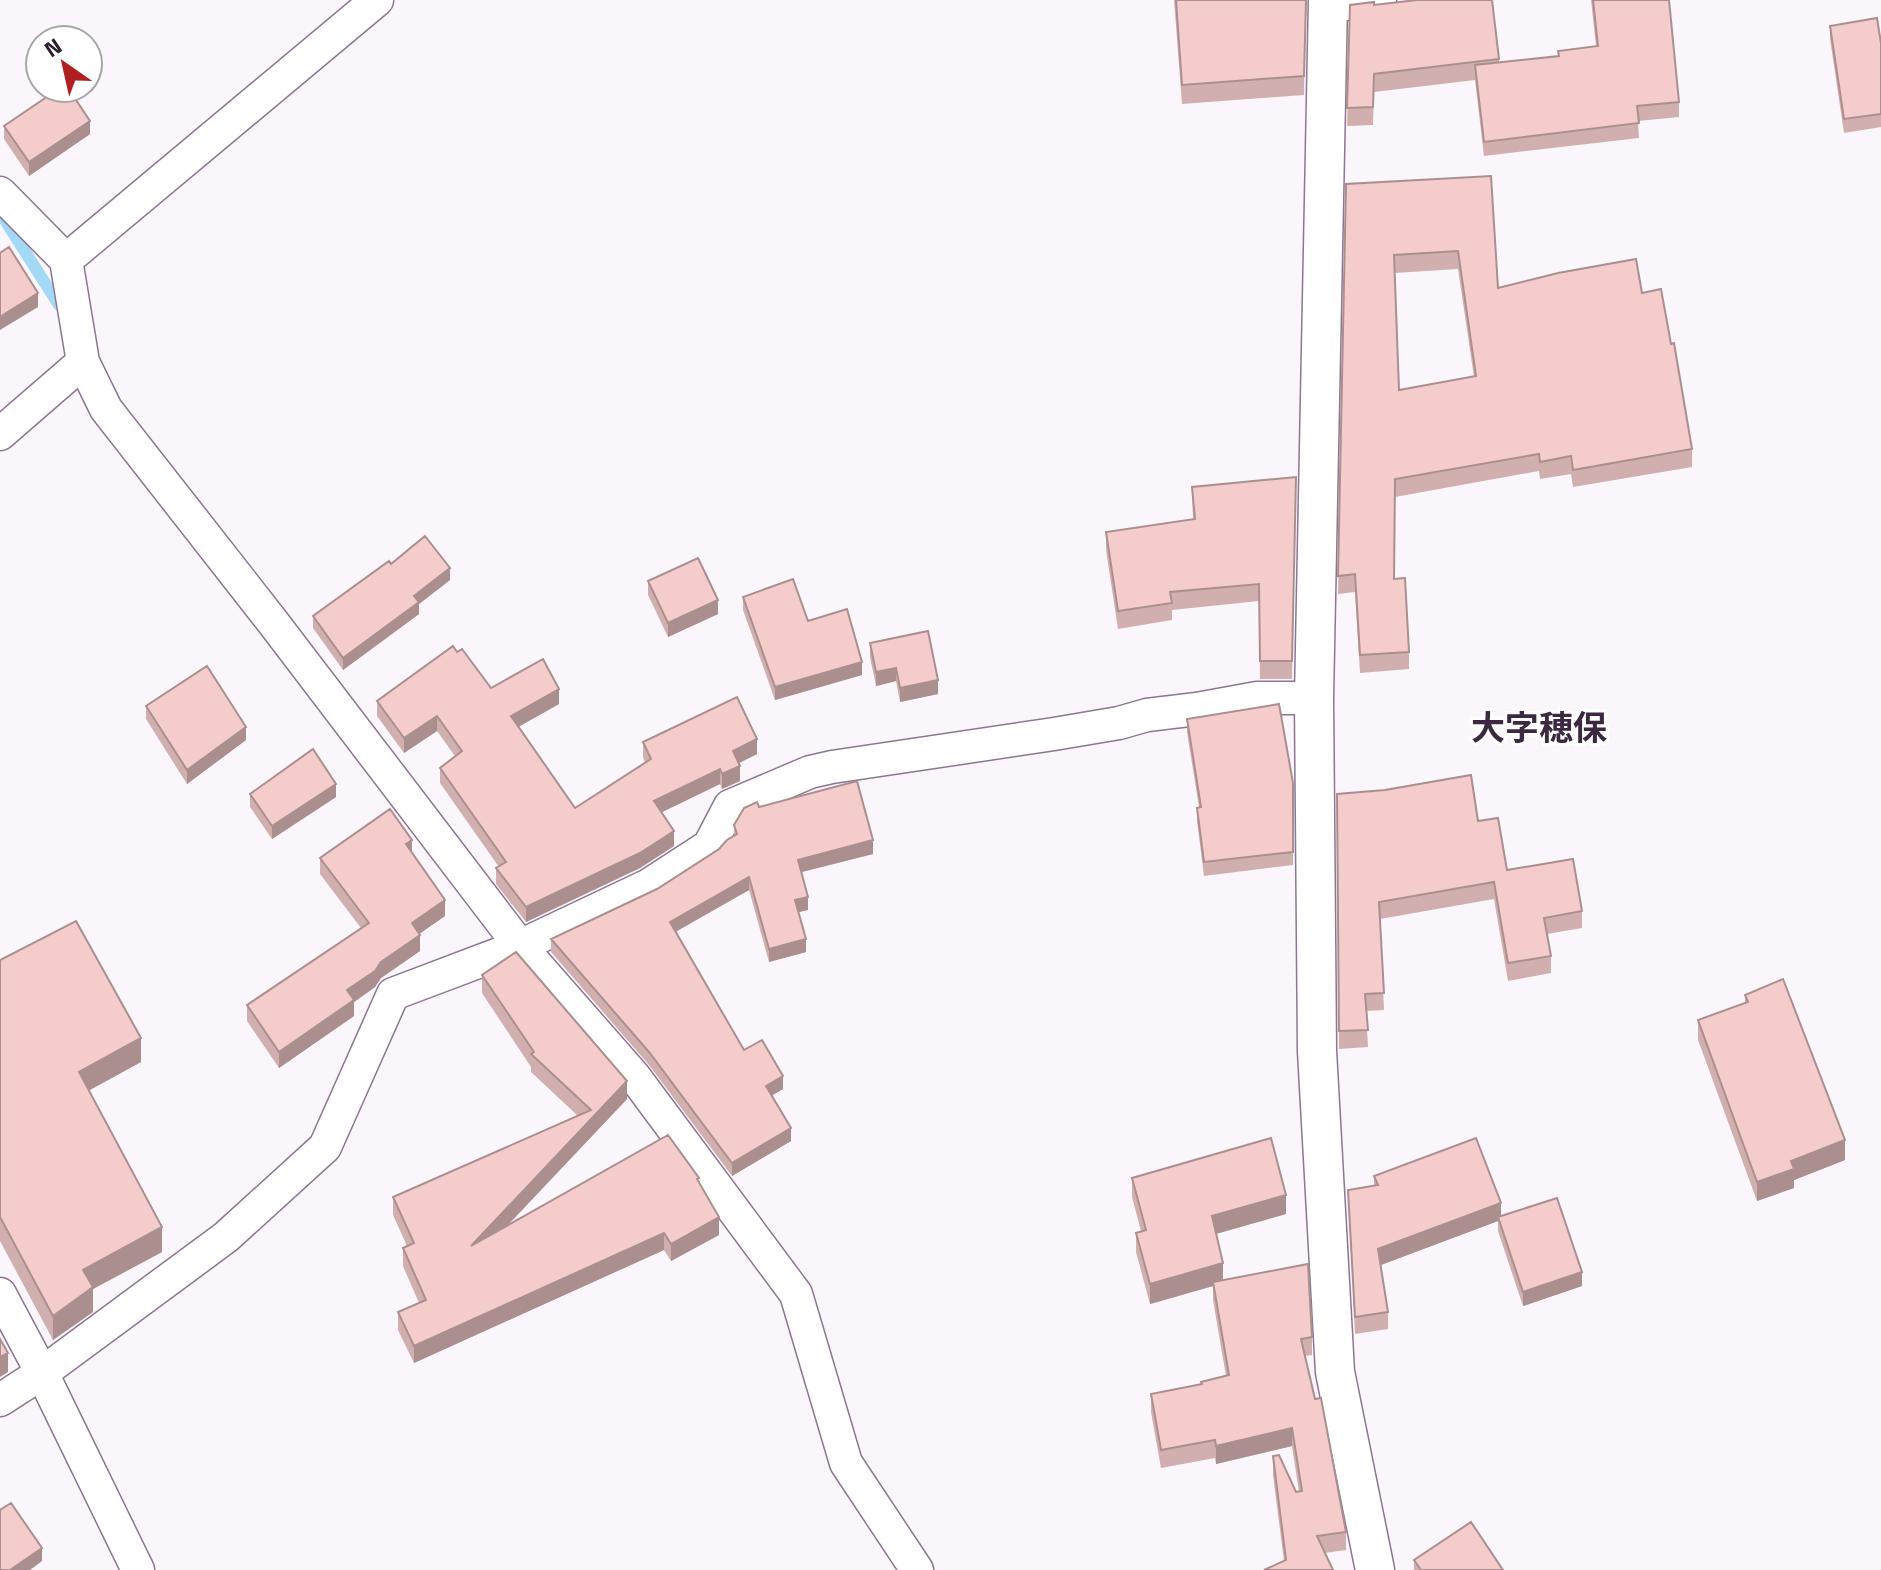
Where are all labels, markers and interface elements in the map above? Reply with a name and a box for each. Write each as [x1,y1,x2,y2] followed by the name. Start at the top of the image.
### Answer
[24,24,104,104] north arrow
[37,29,69,66] text: N
[1471,701,1607,753] district label: 大字穂保

